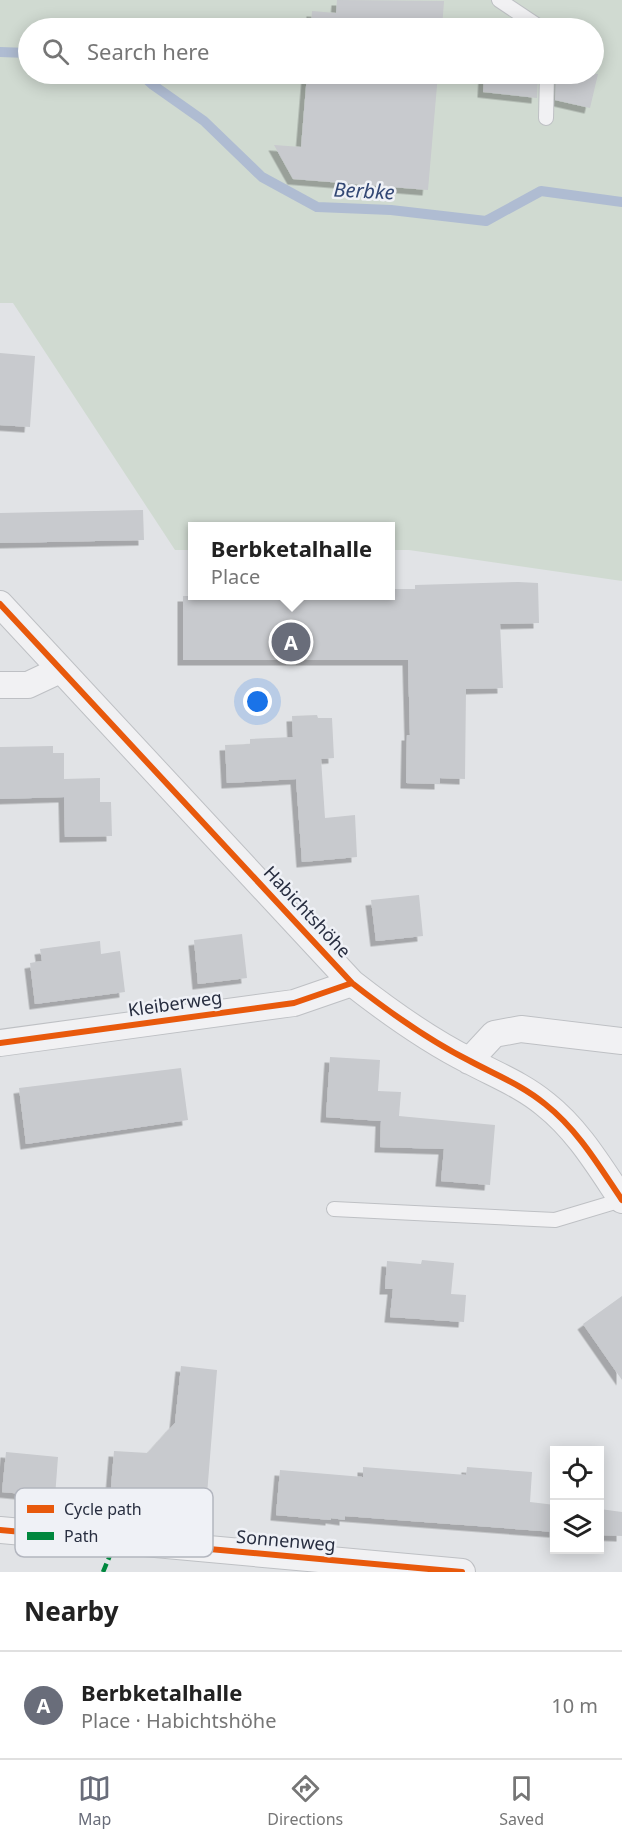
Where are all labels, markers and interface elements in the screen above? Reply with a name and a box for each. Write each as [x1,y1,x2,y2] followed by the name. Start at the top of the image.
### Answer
[18,18,604,84] search box
[39,35,72,68] icon: search
[87,36,209,66] text: Search here
[333,175,395,206] water label: Berbke
[188,522,395,600] popup
[211,533,372,563] text: Berbketalhalle
[211,563,260,590] text: Place
[272,620,310,664] pin: A
[243,687,272,716] your location
[259,860,357,962] street label: Habichtshöhe
[126,985,223,1021] street label: Kleiberweg
[550,1446,604,1554] map controls
[550,1446,604,1500] button: locate
[15,1488,213,1557] legend
[64,1498,142,1520] text: Cycle path
[550,1500,604,1554] button: layers
[235,1524,337,1556] street label: Sonnenweg
[64,1525,98,1547] text: Path
[24,1593,119,1629] text: Nearby
[81,1677,242,1707] text: Berbketalhalle
[37,1692,50,1719] text: A
[551,1692,598,1719] text: 10 m
[81,1707,276,1734] text: Place · Habichtshöhe
[78,1772,111,1830] tab: Map
[267,1772,343,1830] tab: Directions
[499,1772,544,1830] tab: Saved

